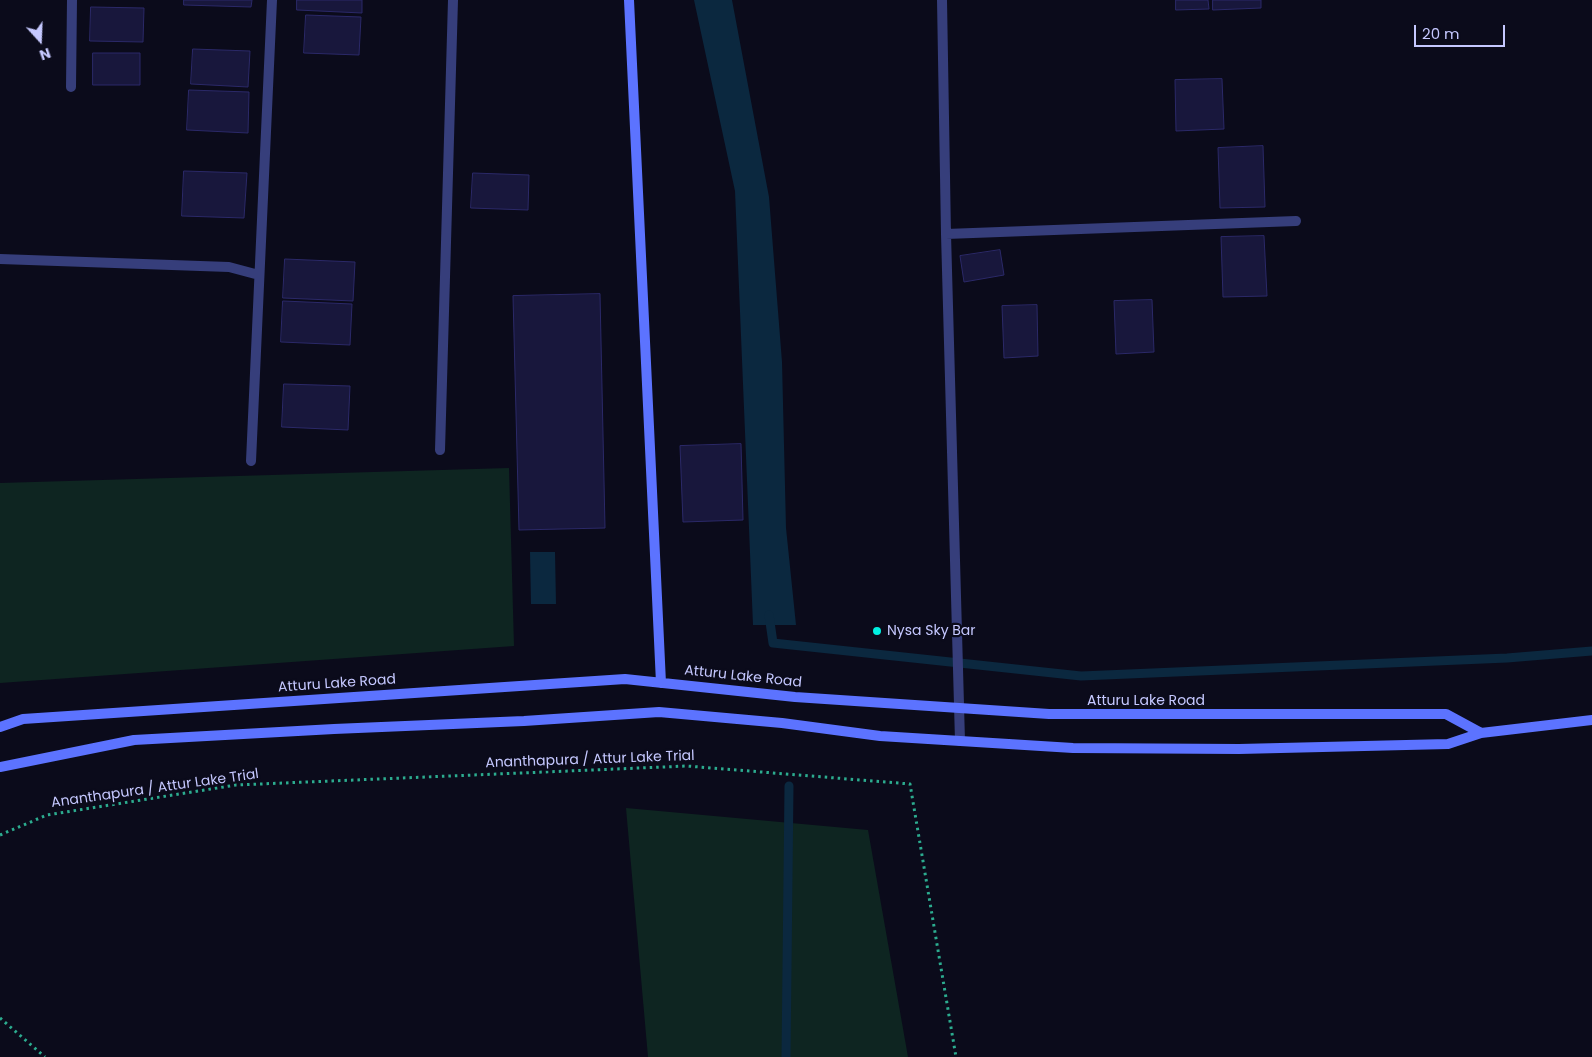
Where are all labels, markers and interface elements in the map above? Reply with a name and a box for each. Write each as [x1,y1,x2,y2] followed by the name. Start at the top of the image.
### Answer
[15,15,65,65] north arrow
[1417,15,1508,47] scale bar
[1422,23,1460,44] text: 20 m
[37,43,53,65] text: N
[887,623,976,639] place label: Nysa Sky Bar
[871,625,883,637] marker: Nysa Sky Bar
[683,662,803,692] street label: Atturu Lake Road
[278,672,396,696] street label: Atturu Lake Road
[1087,693,1205,709] street label: Atturu Lake Road
[485,748,695,772] street label: Ananthapura / Attur Lake Trial
[50,766,260,812] street label: Ananthapura / Attur Lake Trial

